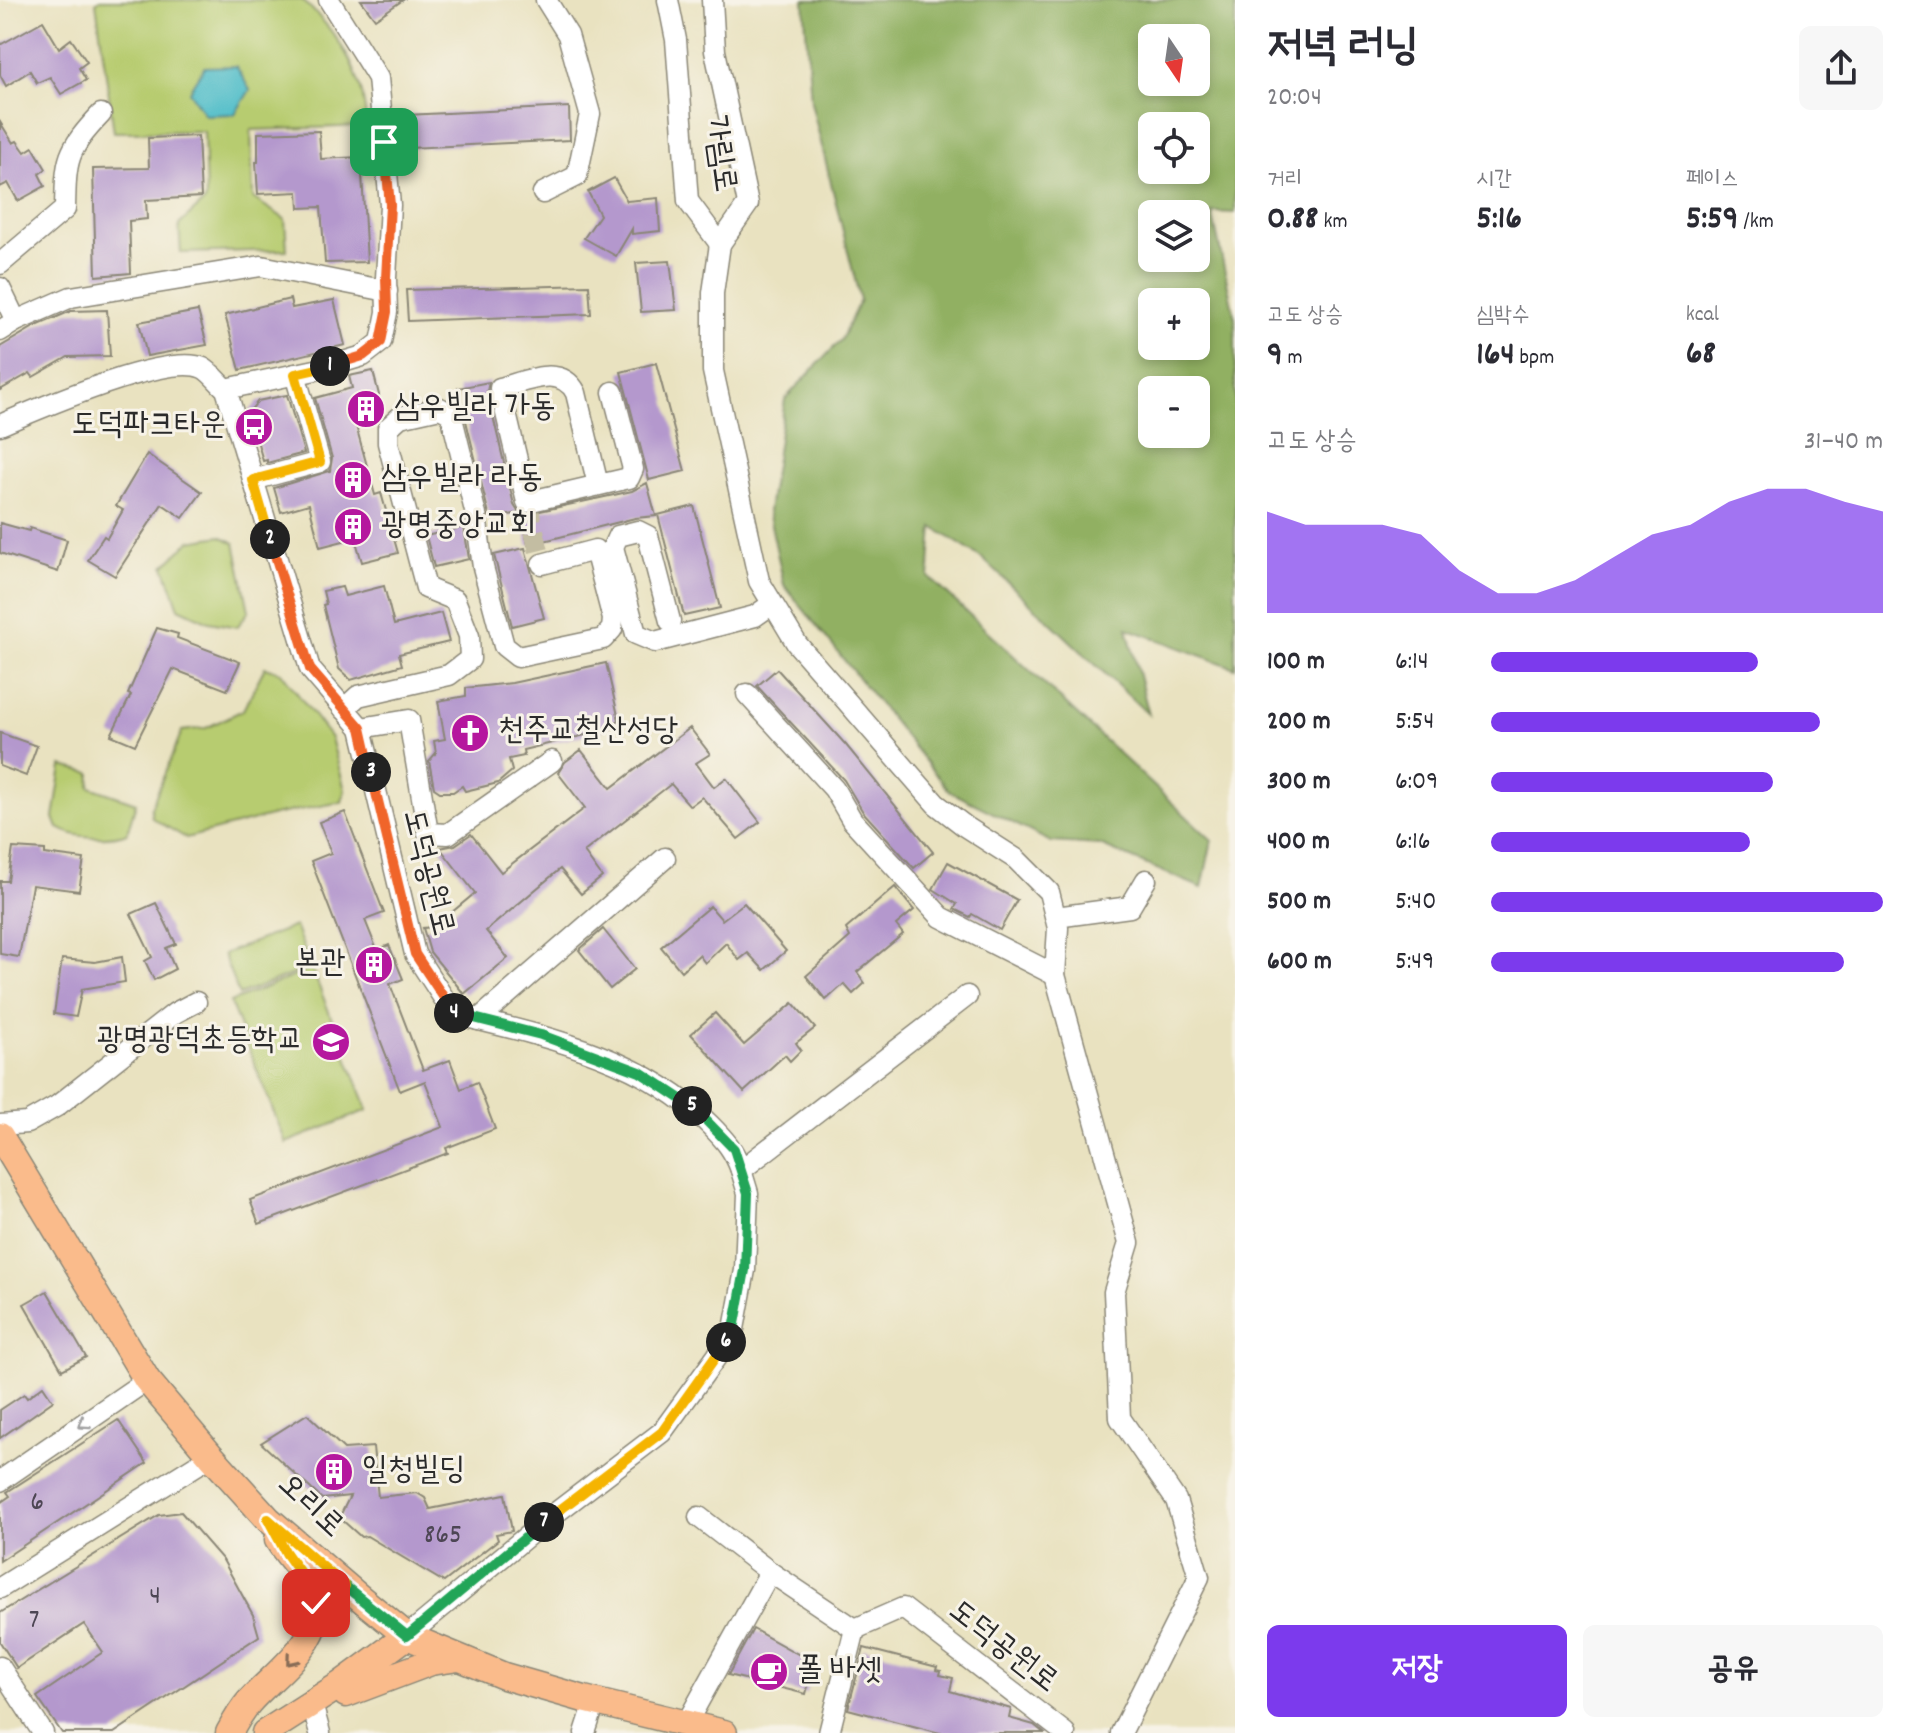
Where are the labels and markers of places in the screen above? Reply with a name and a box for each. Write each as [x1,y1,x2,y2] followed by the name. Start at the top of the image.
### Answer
[350,108,418,176] pin
[310,346,350,386] pin: 1
[394,386,556,432] place label: 삼우빌라 가동
[345,388,387,430] building icon: 삼우빌라 가동
[72,404,226,450] place label: 도덕파크타운
[233,406,275,448] bus stop icon: 도덕파크타운
[381,457,543,503] place label: 삼우빌라 라동
[332,459,374,501] building icon: 삼우빌라 라동
[381,504,536,550] place label: 광명중앙교회
[332,506,374,548] building icon: 광명중앙교회
[250,519,290,559] pin: 2
[498,710,678,756] place label: 천주교철산성당
[449,712,491,754] church icon: 천주교철산성당
[351,752,391,792] pin: 3
[295,942,346,988] place label: 본관
[353,944,395,986] building icon: 본관
[434,993,474,1033] pin: 4
[97,1019,303,1065] place label: 광명광덕초등학교
[310,1021,352,1063] school or university icon: 광명광덕초등학교
[672,1086,712,1126] pin: 5
[706,1322,746,1362] pin: 6
[362,1449,465,1495] place label: 일청빌딩
[313,1451,355,1493] building icon: 일청빌딩
[524,1502,564,1542] pin: 7
[282,1569,350,1637] pin
[797,1649,882,1695] place label: 폴 바셋
[748,1651,790,1693] cafe icon: 폴 바셋

